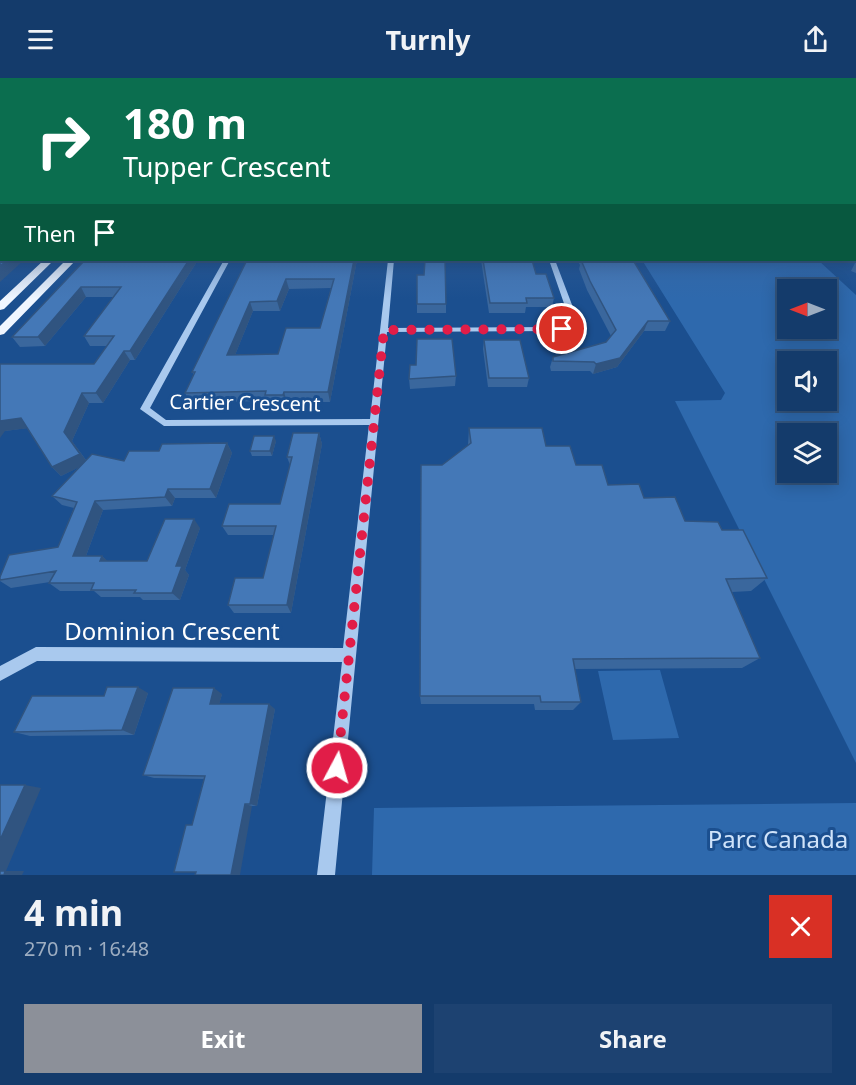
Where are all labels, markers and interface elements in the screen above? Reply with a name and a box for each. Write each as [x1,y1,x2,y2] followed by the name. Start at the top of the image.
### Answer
[386,21,470,58] text: Turnly
[24,23,57,56] icon: menu
[799,23,832,56] icon: share
[123,94,247,151] text: 180 m
[24,102,102,180] icon: right
[123,148,330,185] text: Tupper Crescent
[88,216,121,249] icon: arrive
[24,218,76,248] text: Then
[777,279,837,339] north arrow
[777,279,837,483] map controls
[536,303,587,354] pin
[545,312,578,345] icon: arrive
[777,351,837,411] button: sound
[169,388,321,417] street label: Cartier Crescent
[777,423,837,483] button: layers
[64,614,280,647] street label: Dominion Crescent
[305,736,369,800] position arrow
[708,822,848,855] park label: Parc Canada
[24,888,123,937] text: 4 min
[769,895,832,958] button: close
[24,935,149,962] text: 270 m · 16:48
[24,1004,422,1073] button: Exit
[434,1004,832,1073] button: Share

